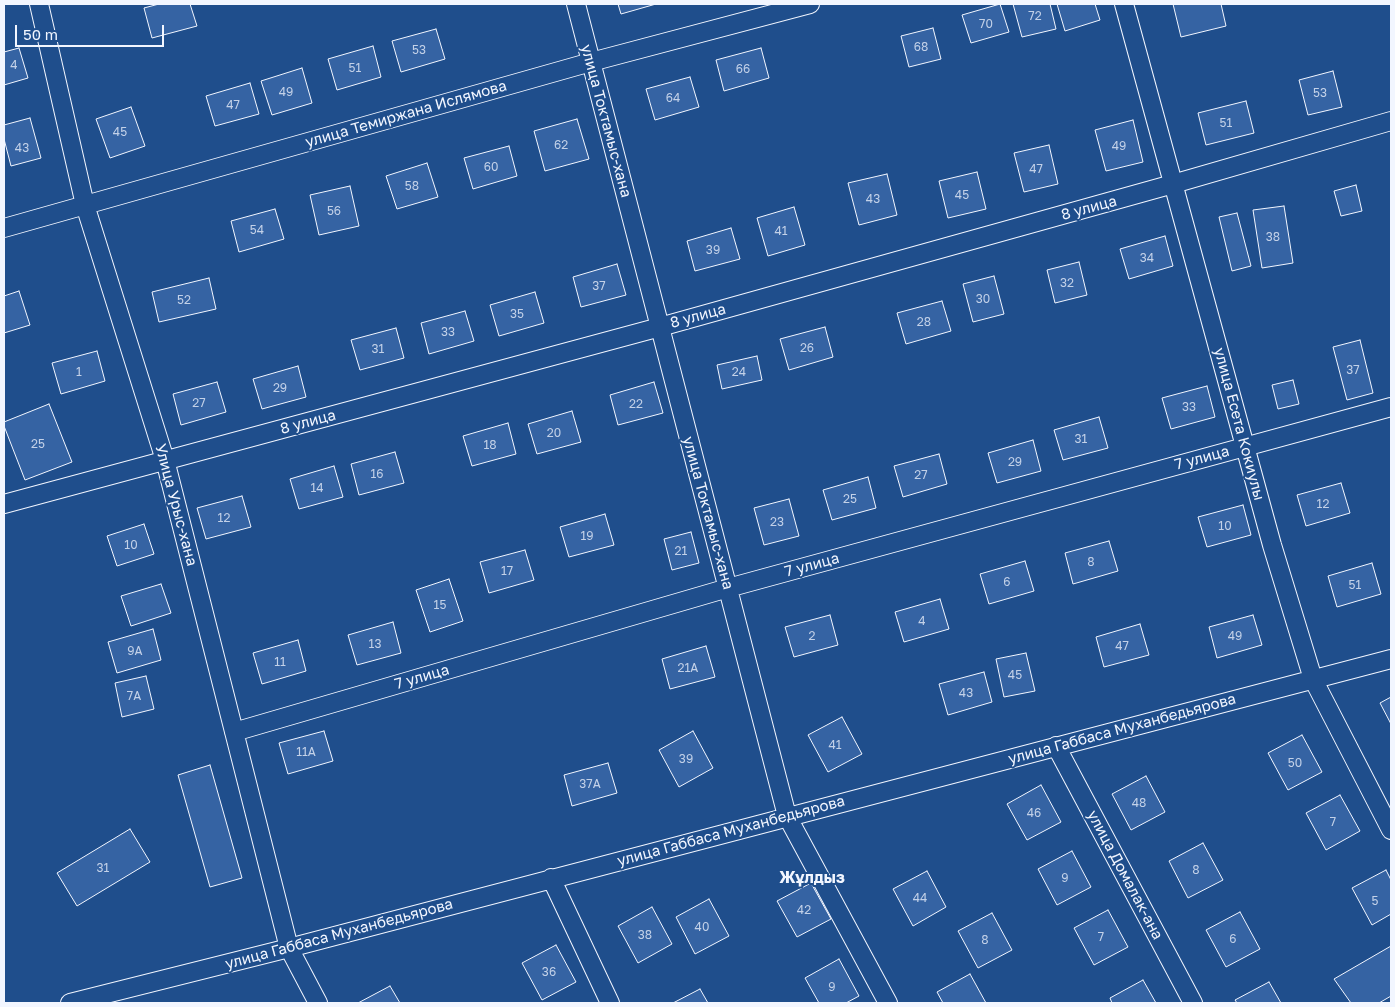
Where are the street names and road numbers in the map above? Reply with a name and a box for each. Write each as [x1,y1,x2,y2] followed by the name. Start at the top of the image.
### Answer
[577,42,635,200] street label: улица Токтамыс-хана
[303,77,509,151] street label: улица Темиржана Ислямова
[1059,192,1119,224] street label: 8 улица
[668,300,728,332] street label: 8 улица
[1210,346,1268,502] street label: улица Есета Кокиулы
[278,406,338,438] street label: 8 улица
[679,434,737,592] street label: улица Токтамыс-хана
[151,442,201,568] street label: Улица Урыс-хана
[1173,442,1231,474] street label: 7 улица
[783,549,841,581] street label: 7 улица
[393,661,451,693] street label: 7 улица
[1006,690,1238,768] street label: улица Габбаса Муханбедьярова
[615,792,847,870] street label: улица Габбаса Муханбедьярова
[1083,807,1167,943] street label: улица Домалак-ана
[223,895,455,973] street label: улица Габбаса Муханбедьярова

